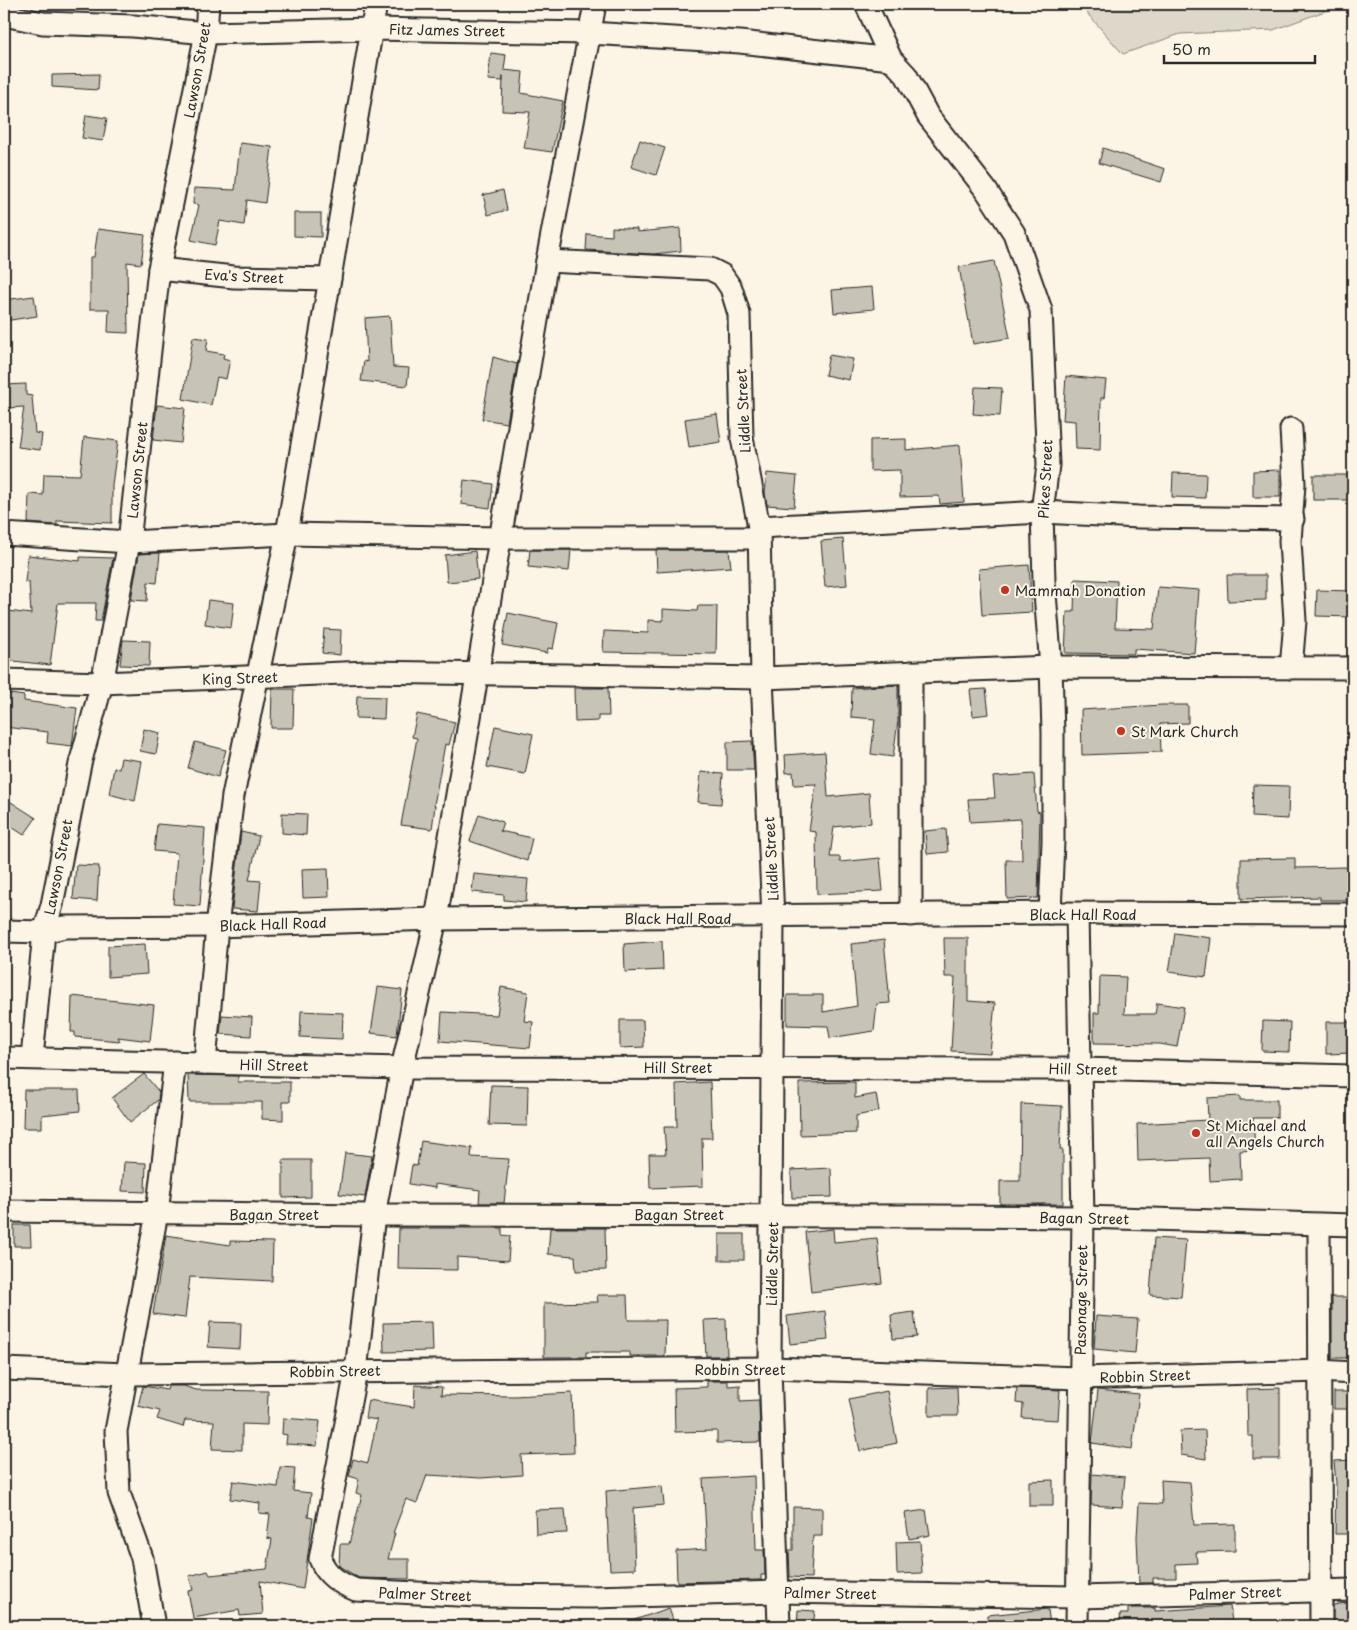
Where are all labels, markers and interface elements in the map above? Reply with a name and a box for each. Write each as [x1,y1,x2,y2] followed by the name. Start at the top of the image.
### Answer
[389,18,506,42] street label: Fitz James Street
[178,20,216,120] street label: Lawson Street
[1164,32,1316,64] scale bar
[1172,37,1211,60] text: 50 m
[204,263,284,289] street label: Eva's Street
[730,368,756,454] street label: Liddle Street
[121,420,153,519] street label: Lawson Street
[1032,439,1058,519] street label: Pikes Street
[1015,580,1146,601] place label: Mammah Donation
[999,584,1011,596] marker: Mammah Donation
[202,666,278,690] street label: King Street
[1131,721,1239,742] place label: St Mark Church
[1115,725,1127,737] marker: St Mark Church
[758,816,784,902] street label: Liddle Street
[38,817,78,917] street label: Lawson Street
[1029,904,1137,925] street label: Black Hall Road
[624,908,732,929] street label: Black Hall Road
[219,912,327,936] street label: Black Hall Road
[239,1054,309,1076] street label: Hill Street
[644,1057,713,1078] street label: Hill Street
[1048,1058,1118,1080] street label: Hill Street
[1206,1115,1325,1152] place label: St Michael and all Angels Church
[1190,1127,1202,1139] marker: St Michael and all Angels Church
[229,1204,319,1225] street label: Bagan Street
[634,1204,724,1225] street label: Bagan Street
[1039,1207,1129,1229] street label: Bagan Street
[761,1221,783,1306] street label: Liddle Street
[1070,1244,1092,1355] street label: Pasonage Street
[694,1359,786,1380] street label: Robbin Street
[289,1360,381,1382] street label: Robbin Street
[1099,1364,1191,1388] street label: Robbin Street
[1188,1581,1282,1605] street label: Palmer Street
[378,1582,472,1606] street label: Palmer Street
[783,1582,877,1604] street label: Palmer Street

